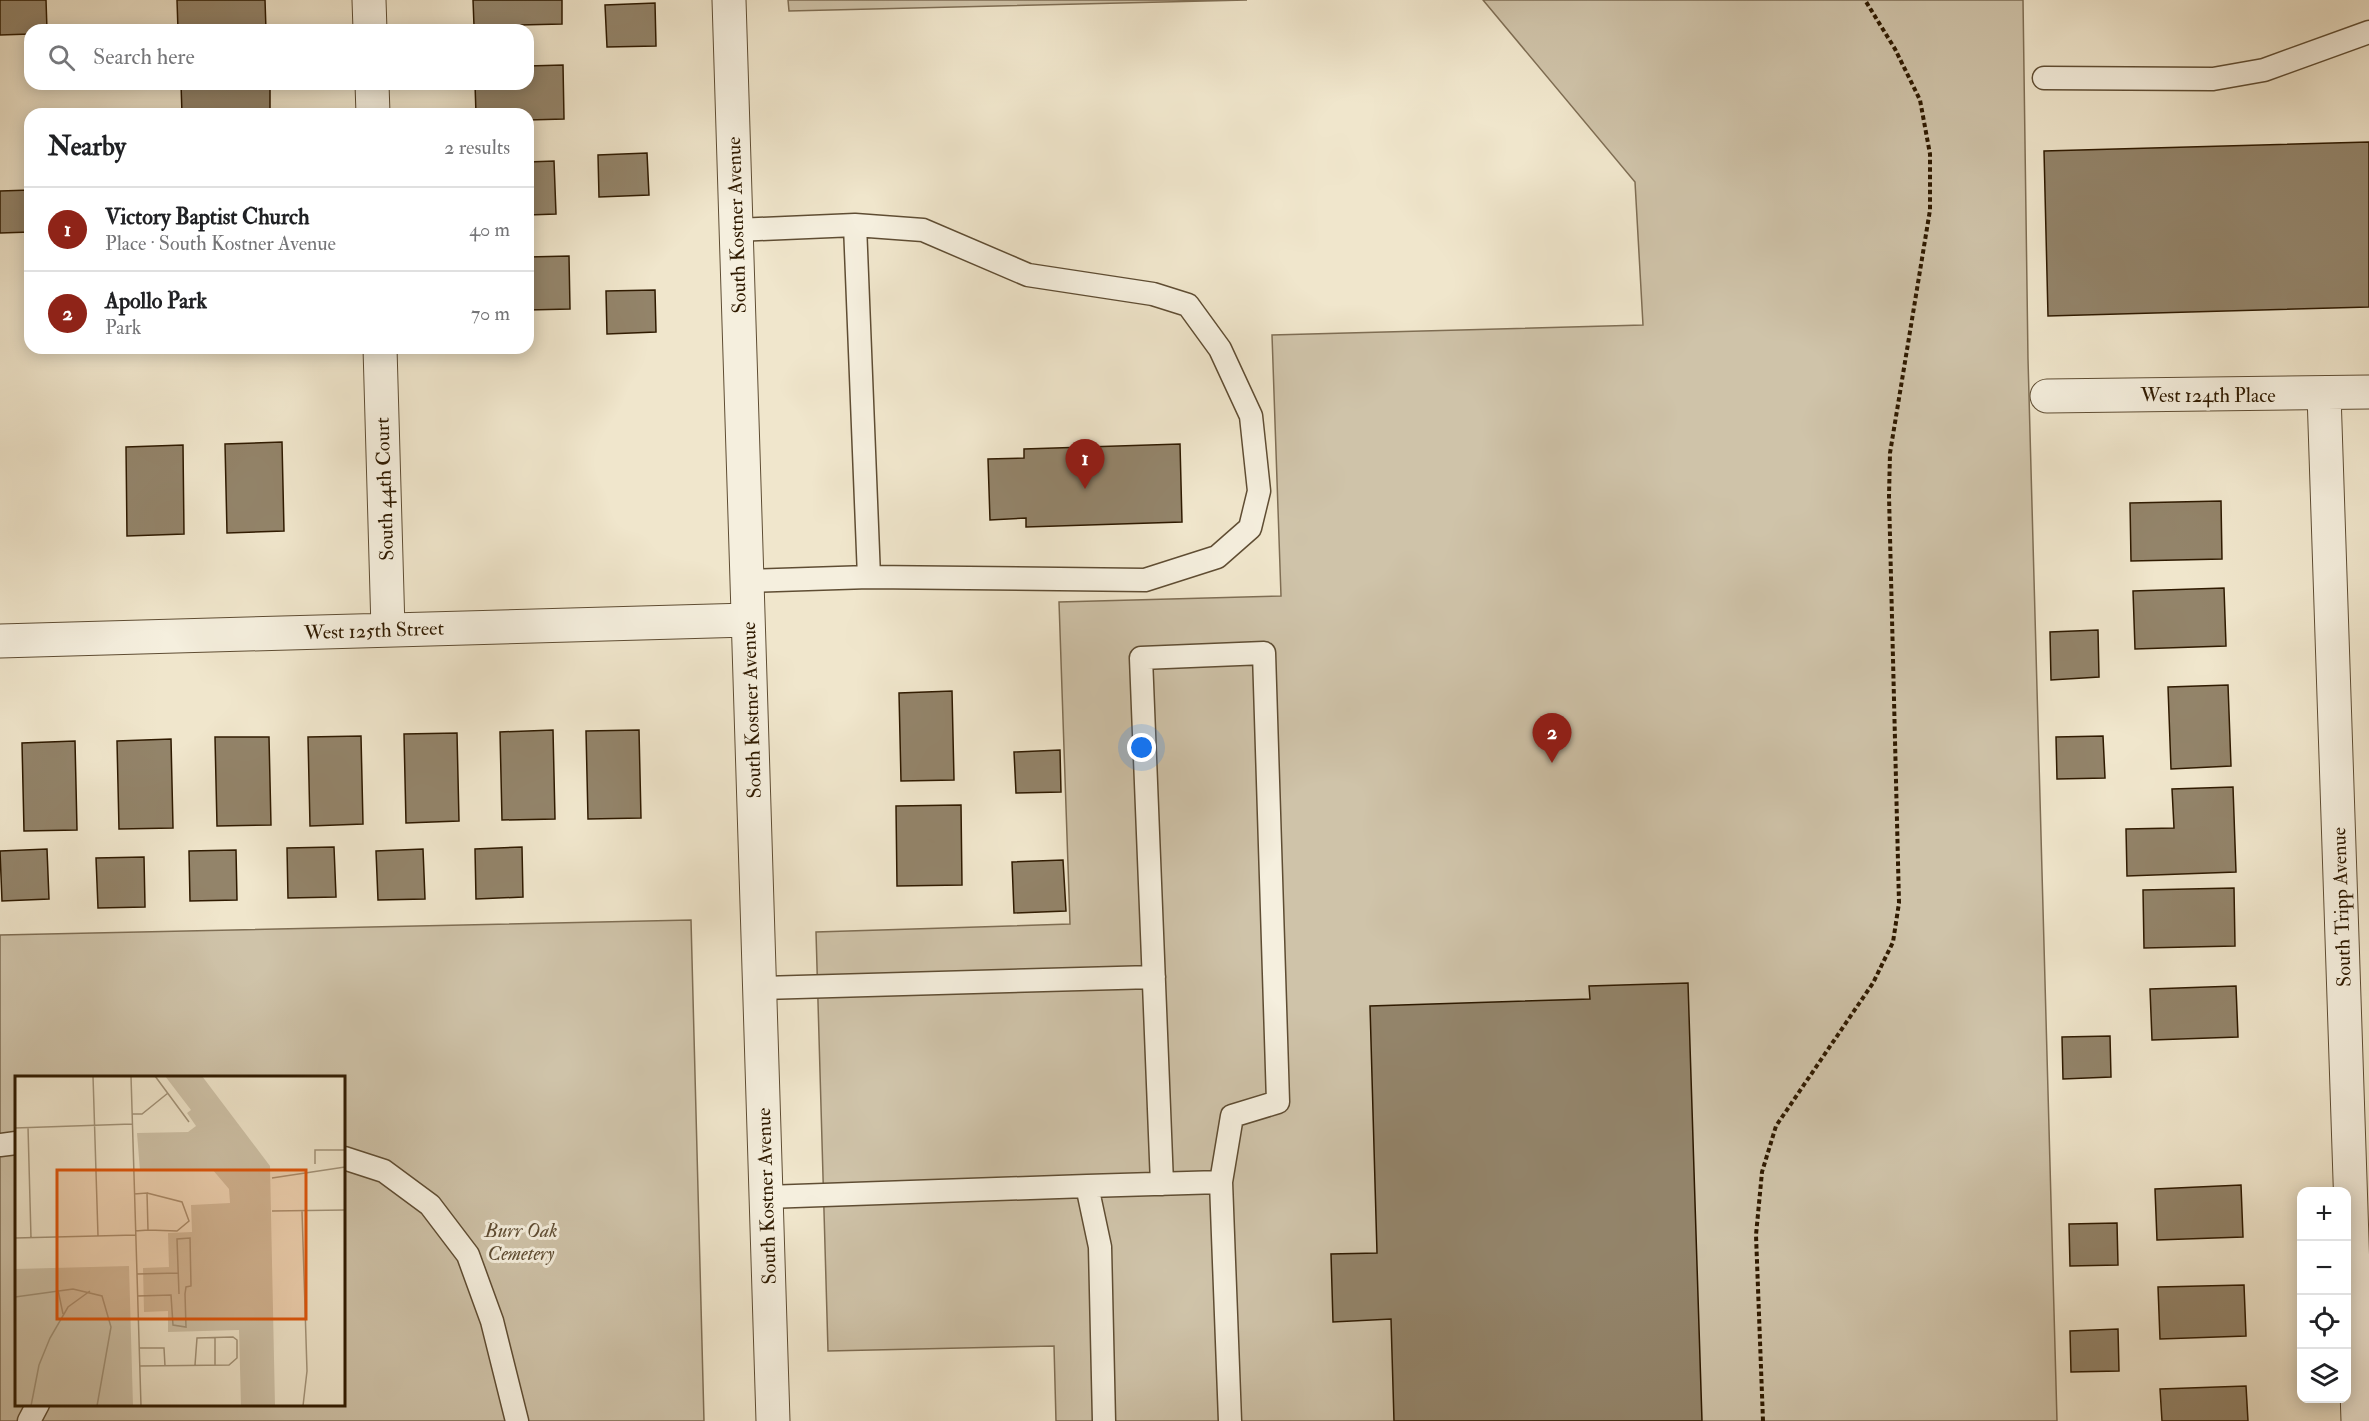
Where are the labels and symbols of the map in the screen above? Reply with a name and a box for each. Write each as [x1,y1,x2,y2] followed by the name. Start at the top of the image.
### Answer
[721,136,752,314] street label: South Kostner Avenue
[2139,383,2276,408] street label: West 124th Place
[369,416,399,561] street label: South 44th Court
[1066,440,1104,489] pin: 1
[303,616,445,645] street label: West 125th Street
[736,621,767,799] street label: South Kostner Avenue
[1532,714,1572,763] pin: 2
[1127,733,1156,762] your location
[2326,827,2358,987] street label: South Tripp Avenue
[15,1076,345,1406] inset map
[751,1107,782,1285] street label: South Kostner Avenue
[484,1218,557,1266] park label: Burr Oak Cemetery

